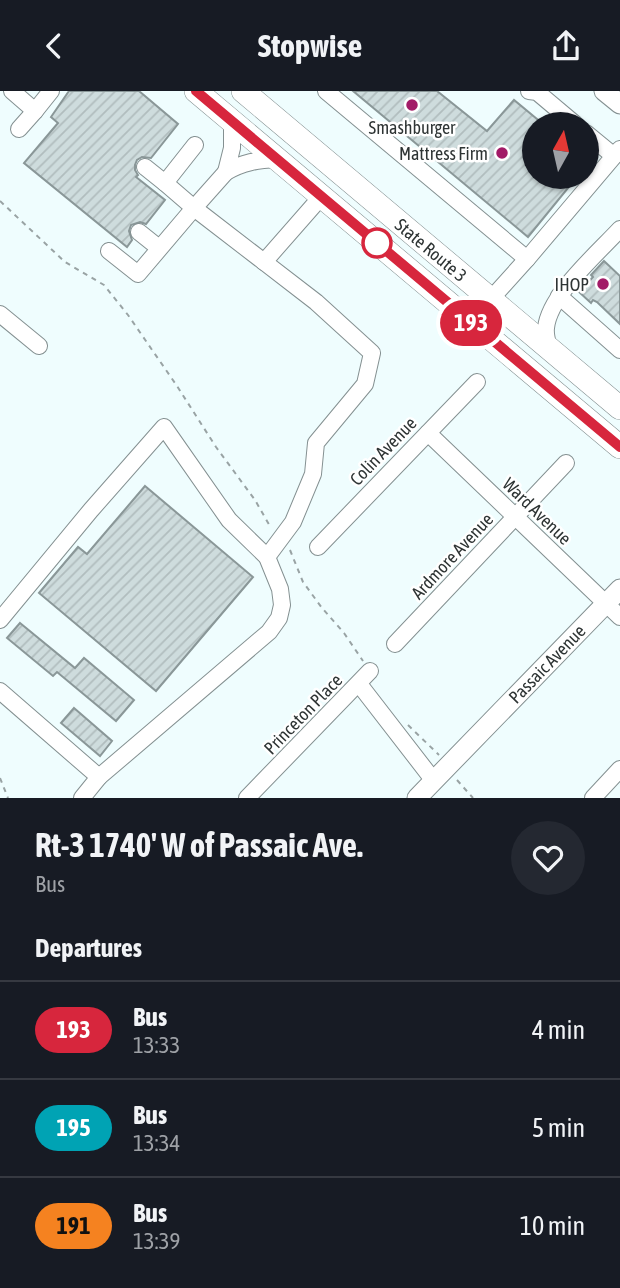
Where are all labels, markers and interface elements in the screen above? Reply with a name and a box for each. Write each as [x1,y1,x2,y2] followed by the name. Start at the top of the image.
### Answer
[35,27,73,65] icon: back
[258,27,362,64] text: Stopwise
[547,27,585,65] icon: share
[404,97,420,113] marker: Smashburger
[522,112,598,189] north arrow
[522,112,599,189] map controls
[369,117,456,138] place label: Smashburger
[399,143,488,164] place label: Mattress Firm
[494,145,510,161] marker: Mattress Firm
[391,214,471,286] street label: State Route 3
[362,228,392,258] unlabelled marker
[555,274,589,295] place label: IHOP
[595,276,611,292] marker: IHOP
[431,300,511,346] line badge: 193
[454,309,488,336] text: 193
[345,413,421,489] street label: Colin Avenue
[498,473,576,549] street label: Ward Avenue
[407,509,497,603] street label: Ardmore Avenue
[504,620,590,708] street label: Passaic Avenue
[260,670,346,758] street label: Princeton Place
[511,821,585,895] button: heart
[35,826,363,864] text: Rt-3 1740' W of Passaic Ave.
[35,871,65,897] text: Bus
[35,933,142,963] text: Departures
[133,1002,167,1032] text: Bus
[532,1015,585,1045] text: 4 min
[57,1016,90,1043] text: 193
[133,1032,180,1058] text: 13:33
[133,1100,167,1130] text: Bus
[532,1113,585,1143] text: 5 min
[57,1114,90,1141] text: 195
[133,1130,180,1156] text: 13:34
[133,1198,167,1228] text: Bus
[520,1211,585,1241] text: 10 min
[57,1212,90,1239] text: 191
[133,1228,180,1254] text: 13:39

